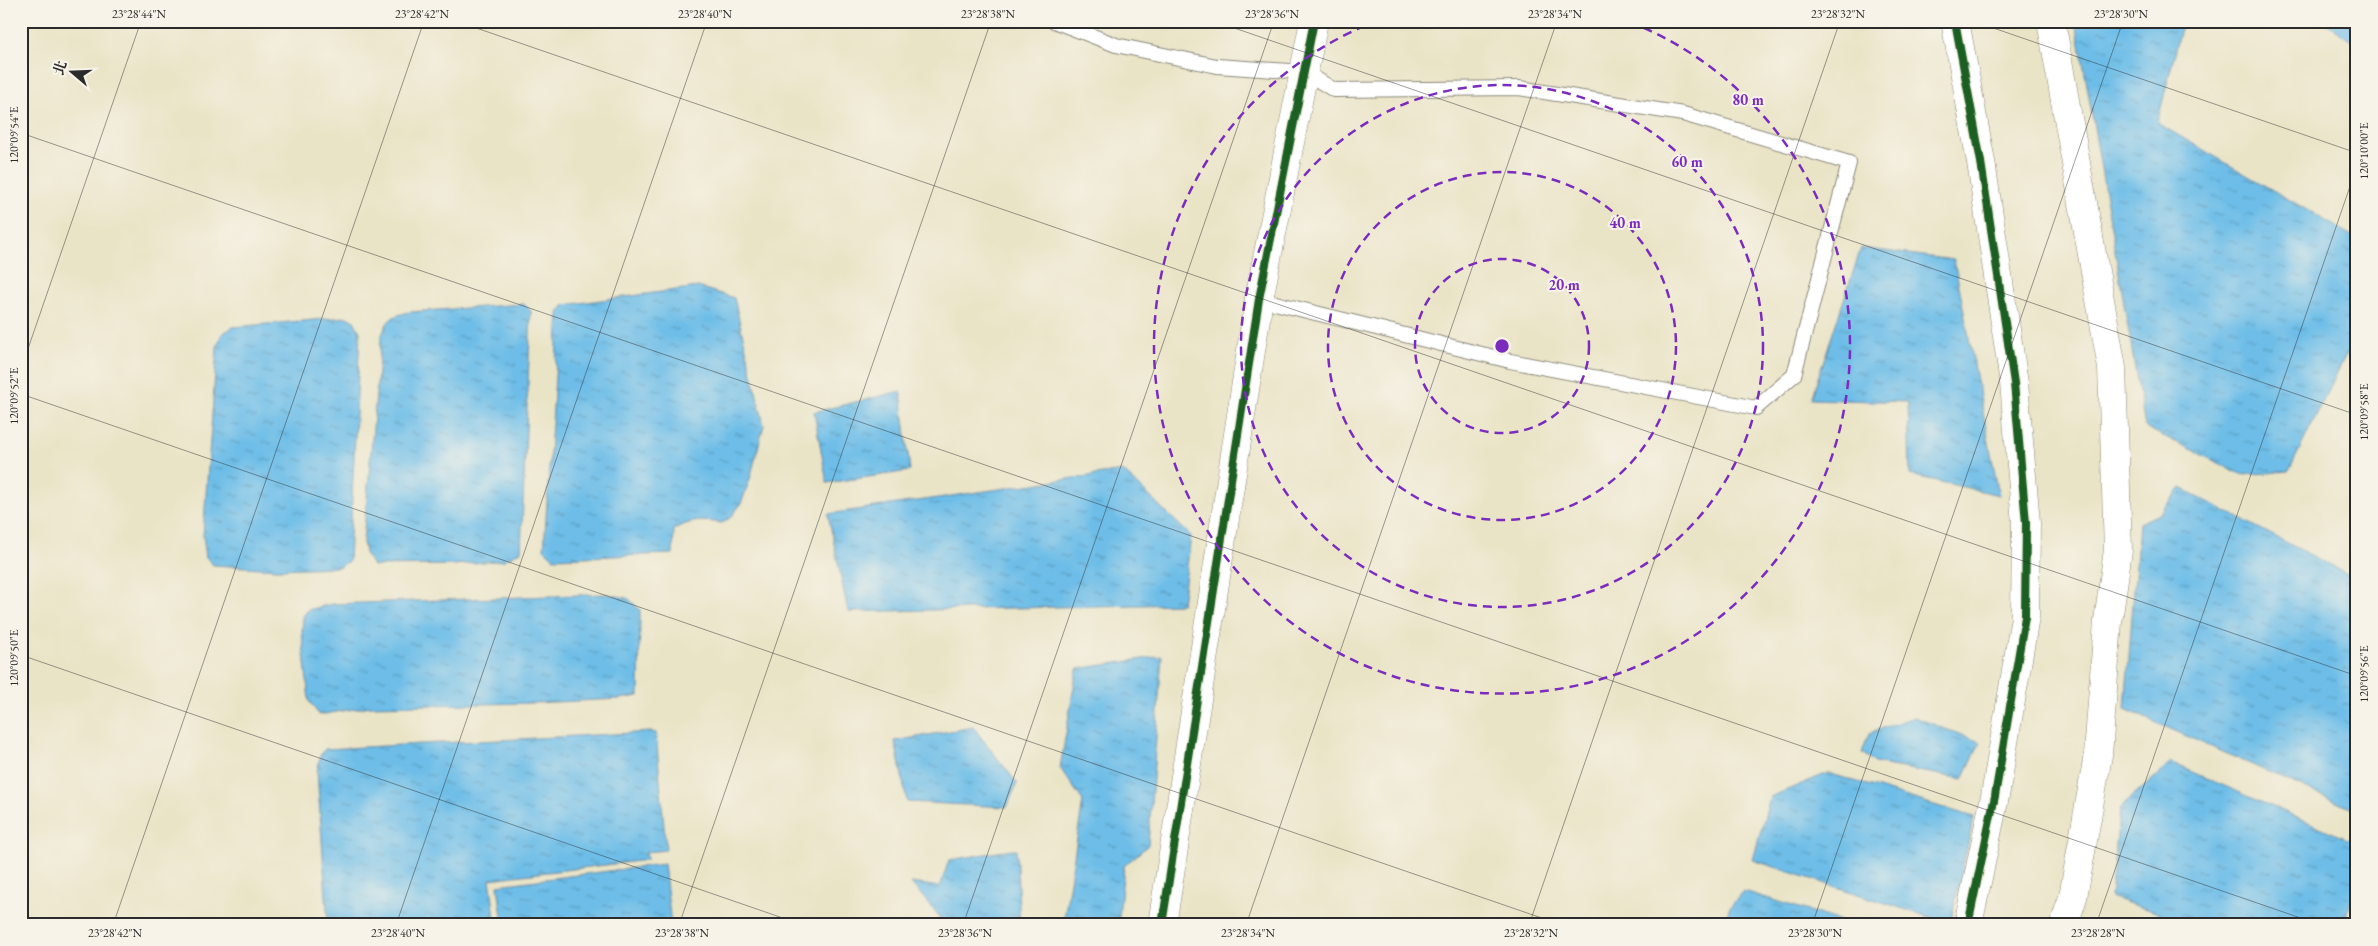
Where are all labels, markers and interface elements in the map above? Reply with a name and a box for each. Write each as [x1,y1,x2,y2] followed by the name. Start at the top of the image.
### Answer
[112,6,166,22] text: 23°28'44"N
[395,6,449,22] text: 23°28'42"N
[678,6,732,22] text: 23°28'40"N
[961,6,1015,22] text: 23°28'38"N
[1245,6,1299,22] text: 23°28'36"N
[1528,6,1582,22] text: 23°28'34"N
[1811,6,1865,22] text: 23°28'32"N
[2094,6,2148,22] text: 23°28'30"N
[48,48,98,98] north arrow
[49,58,70,77] text: 北
[1732,90,1764,109] text: 80 m
[6,106,22,163] text: 120°09'54"E
[2356,122,2372,179] text: 120°10'00"E
[1671,152,1703,171] text: 60 m
[1609,213,1641,232] text: 40 m
[1548,275,1580,294] text: 20 m
[1493,337,1511,355] centre of rings
[6,367,22,424] text: 120°09'52"E
[2356,383,2372,440] text: 120°09'58"E
[6,629,22,686] text: 120°09'50"E
[2356,645,2372,702] text: 120°09'56"E
[88,925,142,941] text: 23°28'42"N
[371,925,425,941] text: 23°28'40"N
[655,925,709,941] text: 23°28'38"N
[938,925,992,941] text: 23°28'36"N
[1221,925,1275,941] text: 23°28'34"N
[1504,925,1558,941] text: 23°28'32"N
[1788,925,1842,941] text: 23°28'30"N
[2071,925,2125,941] text: 23°28'28"N

